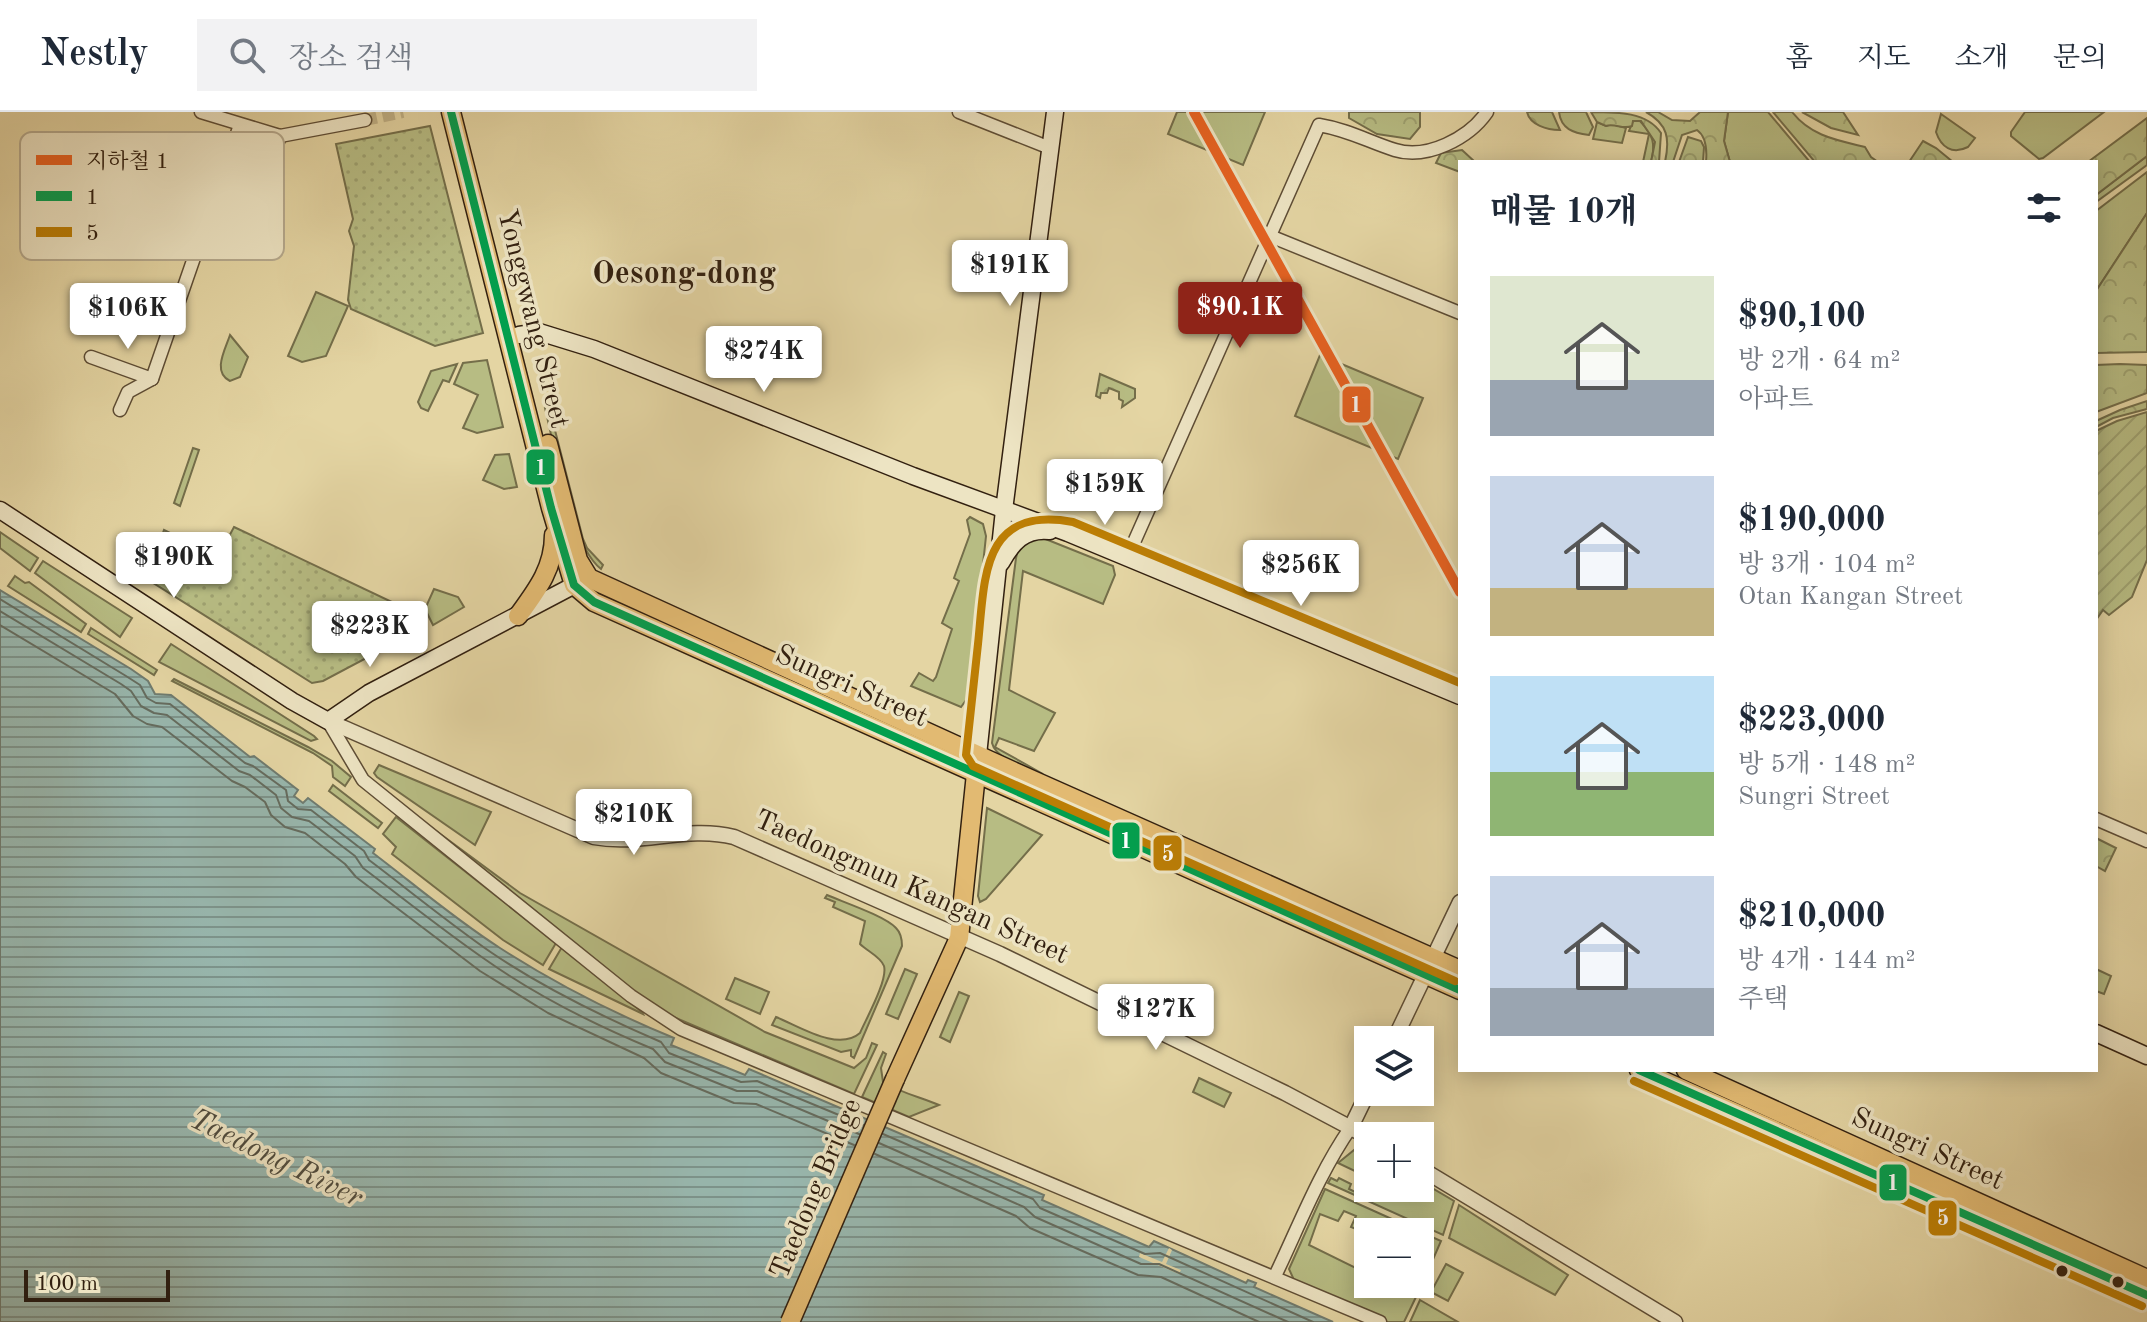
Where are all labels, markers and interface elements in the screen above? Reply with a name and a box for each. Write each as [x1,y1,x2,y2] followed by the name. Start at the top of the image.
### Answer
[197,19,757,91] search box
[225,33,269,77] icon: search
[40,36,149,74] text: Nestly
[289,44,413,74] text: 장소 검색
[1786,45,1813,73] text: 홈
[1857,45,1911,73] text: 지도
[1955,45,2009,73] text: 소개
[2053,45,2107,73] text: 문의
[20,132,284,260] legend
[86,150,169,173] text: 지하철 1
[2022,186,2066,230] icon: filters
[86,187,99,209] text: 1
[1490,196,1638,230] text: 매물 10개
[491,207,573,431] street label: Yonggwang Street
[86,223,99,245] text: 5
[954,240,1066,308] pin: $191K
[970,253,1050,279] text: $191K
[592,259,776,291] district label: Oesong-dong
[1175,282,1305,350] pin: $90.1K
[72,283,184,351] pin: $106K
[1196,295,1284,321] text: $90.1K
[88,296,168,322] text: $106K
[1738,300,1866,334] text: $90,100
[1554,308,1650,404] icon: home
[708,326,820,394] pin: $274K
[724,339,804,365] text: $274K
[1738,348,1900,374] text: 방 2개 · 64 m²
[1341,385,1372,424] line badge: 1
[1738,387,1813,413] text: 아파트
[1350,395,1362,417] text: 1
[525,448,556,486] line badge: 1
[535,458,547,480] text: 1
[1049,459,1161,527] pin: $159K
[1065,472,1145,498] text: $159K
[1738,504,1886,538] text: $190,000
[1554,508,1650,604] icon: home
[118,532,230,600] pin: $190K
[1245,540,1357,608] pin: $256K
[134,545,214,571] text: $190K
[1738,552,1915,578] text: 방 3개 · 104 m²
[1261,553,1341,579] text: $256K
[1738,584,1963,610] text: Otan Kangan Street
[314,601,426,669] pin: $223K
[330,614,410,640] text: $223K
[771,641,931,733] street label: Sungri Street
[1738,704,1886,738] text: $223,000
[1554,708,1650,804] icon: home
[1738,752,1915,778] text: 방 5개 · 148 m²
[1738,784,1890,810] text: Sungri Street
[578,789,690,857] pin: $210K
[594,802,674,828] text: $210K
[750,806,1072,970] street label: Taedongmun Kangan Street
[1111,821,1141,860] line badge: 1
[1120,831,1132,853] text: 1
[1152,834,1183,872] line badge: 5
[1162,844,1174,866] text: 5
[1738,900,1886,934] text: $210,000
[1554,908,1650,1004] icon: home
[1738,948,1915,974] text: 방 4개 · 144 m²
[1100,984,1212,1052] pin: $127K
[1738,987,1788,1013] text: 주택
[1116,997,1196,1023] text: $127K
[1354,1026,1434,1298] map controls
[1354,1026,1434,1106] button: layers
[766,1095,868,1283] street label: Taedong Bridge
[185,1104,368,1214] water label: Taedong River
[1847,1104,2007,1196] street label: Sungri Street
[1354,1122,1434,1202] button: +
[1878,1163,1908,1202] line badge: 1
[1887,1173,1899,1195] text: 1
[1927,1199,1958,1237] line badge: 5
[1937,1208,1949,1230] text: 5
[1354,1218,1434,1298] button: −
[2054,1263,2070,1279] unlabelled marker
[24,1266,170,1302] scale bar
[36,1273,98,1295] text: 100 m
[2110,1274,2126,1290] unlabelled marker

